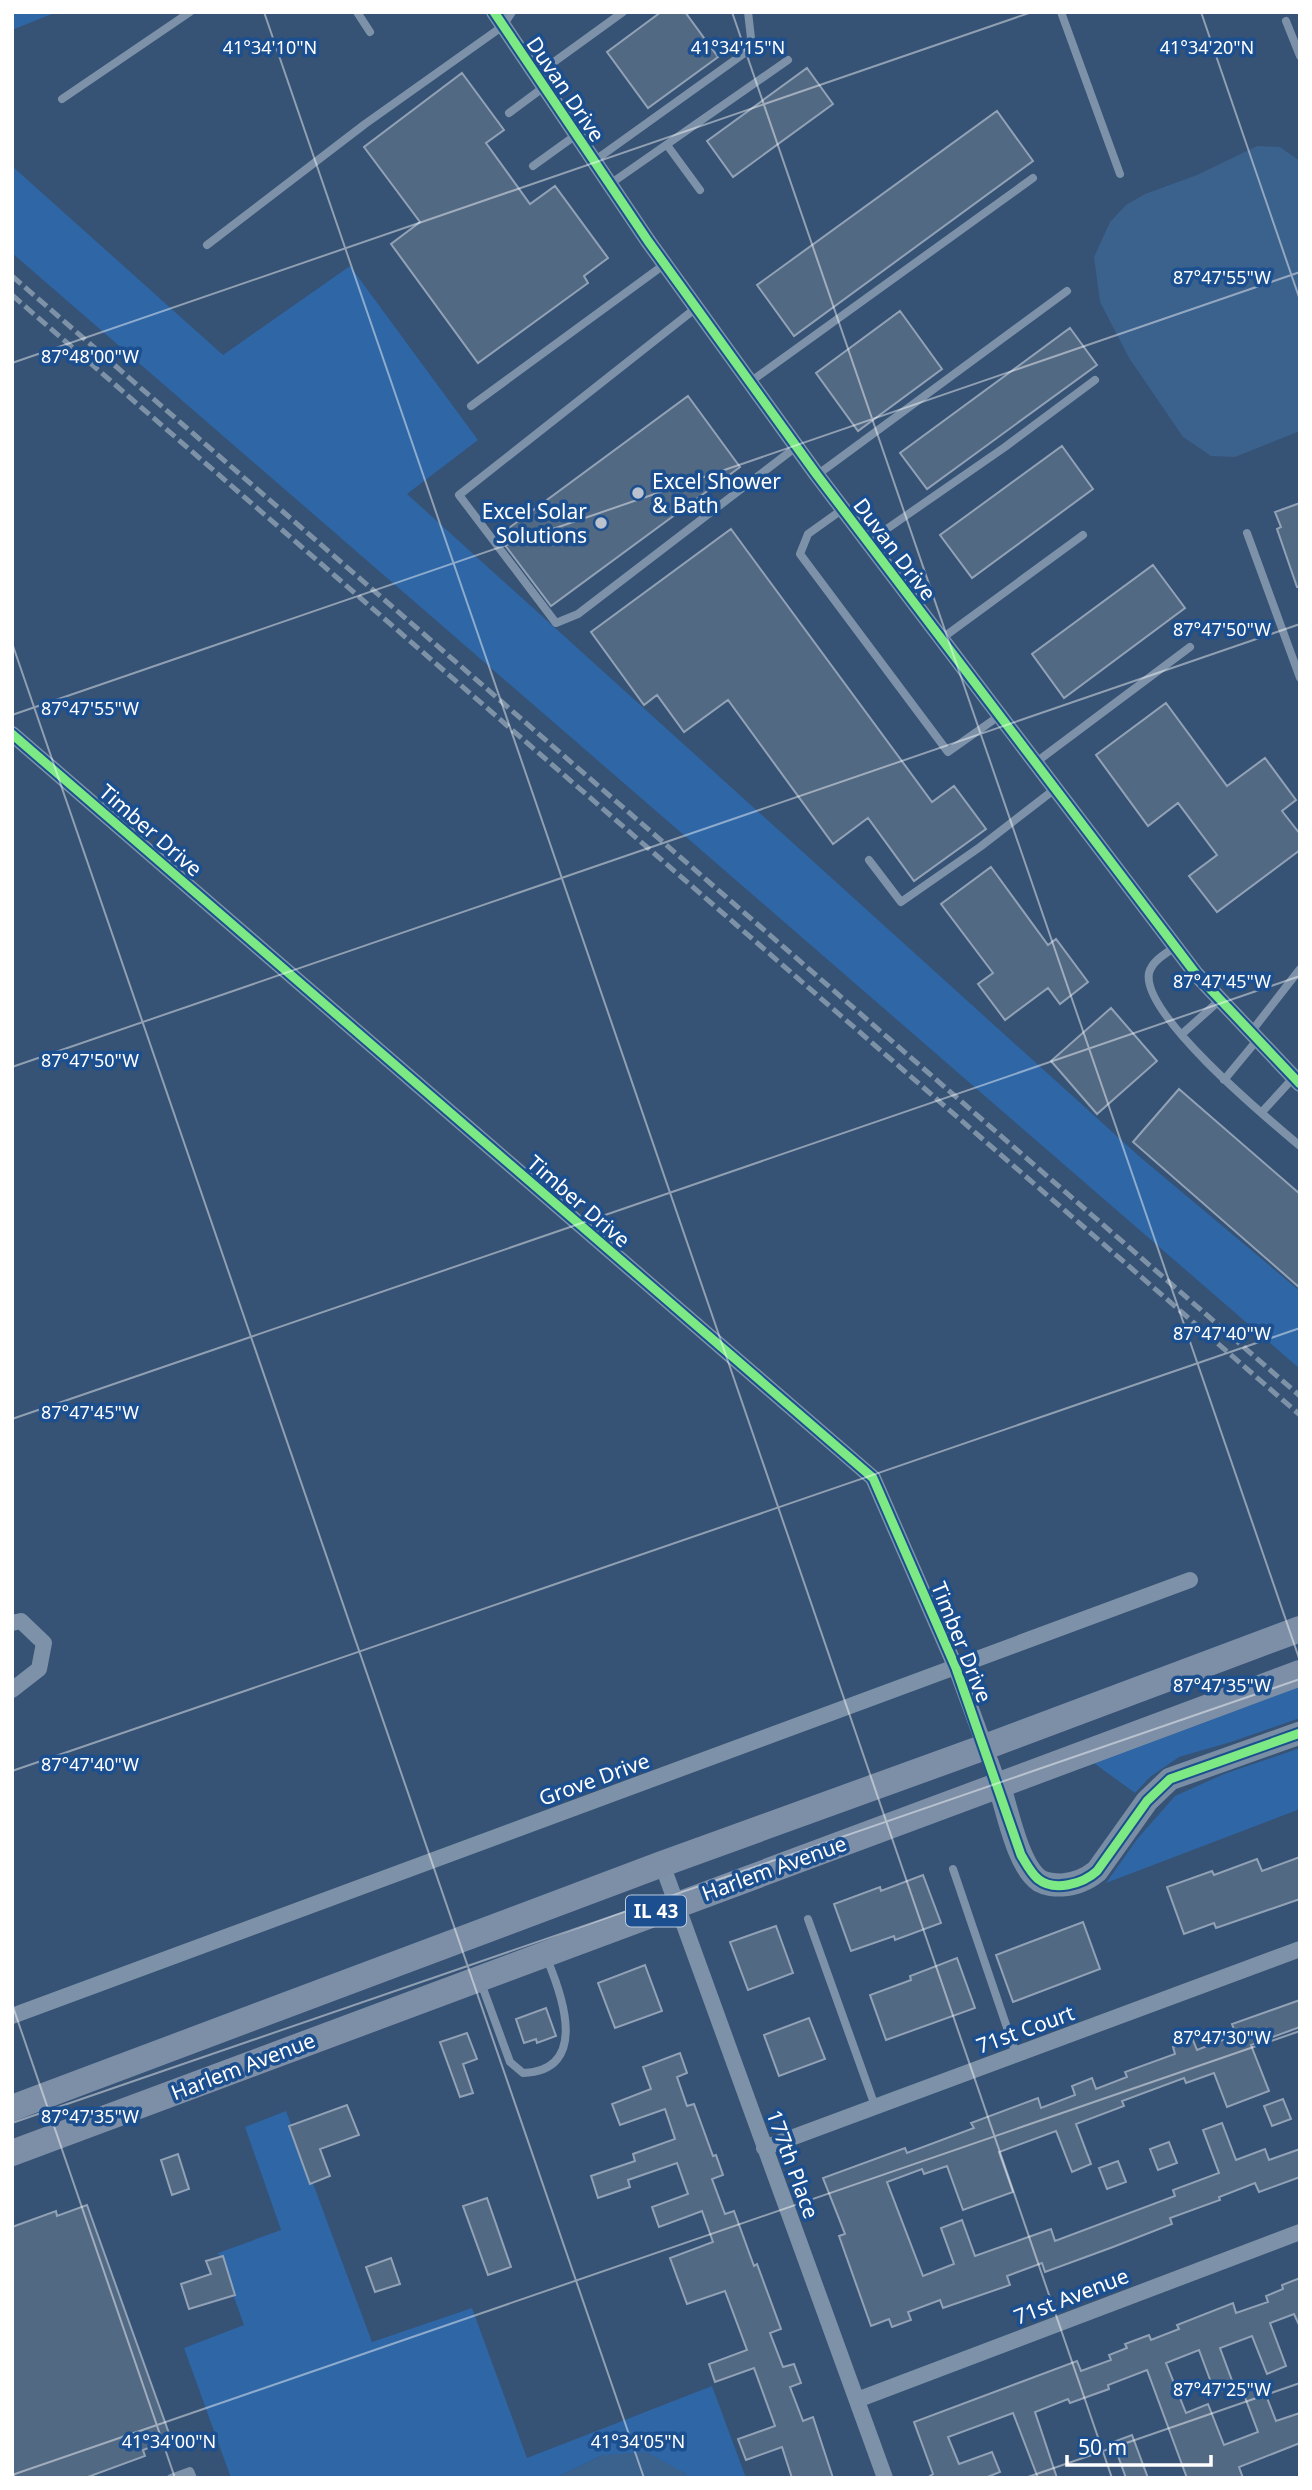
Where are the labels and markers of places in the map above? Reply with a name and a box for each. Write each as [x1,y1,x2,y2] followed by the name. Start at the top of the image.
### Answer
[652,467,781,519] place label: Excel Shower & Bath
[630,485,646,501] marker: Excel Shower & Bath
[482,497,587,549] place label: Excel Solar Solutions
[593,515,609,531] marker: Excel Solar Solutions

